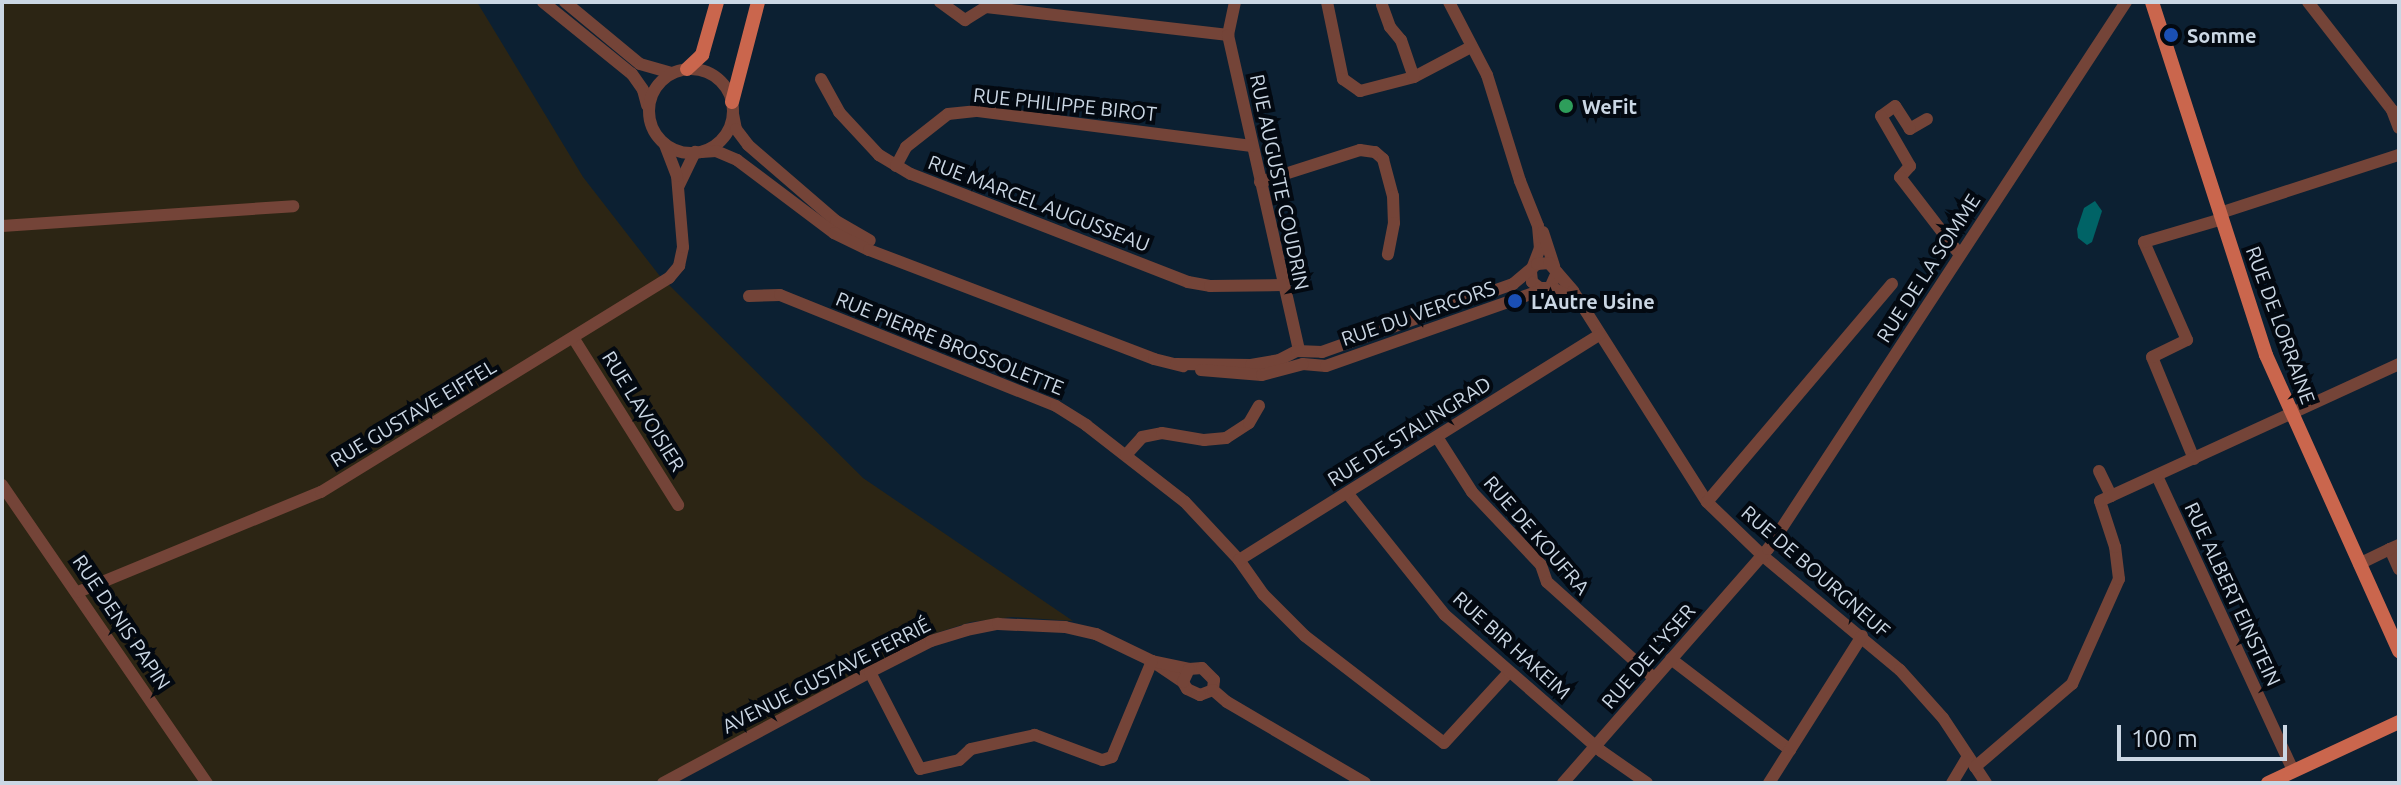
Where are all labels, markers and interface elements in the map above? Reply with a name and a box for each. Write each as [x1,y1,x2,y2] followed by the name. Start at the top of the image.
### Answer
[2187,23,2256,47] place label: Somme
[2162,26,2180,44] marker: Somme
[1245,72,1315,292] street label: RUE AUGUSTE COUDRIN
[972,82,1158,126] street label: RUE PHILIPPE BIROT
[1582,94,1637,118] place label: WeFit
[1557,97,1575,115] marker: WeFit
[925,150,1153,256] street label: RUE MARCEL AUGUSSEAU
[1871,189,1985,347] street label: RUE DE LA SOMME
[2241,243,2321,407] street label: RUE DE LORRAINE
[1338,275,1498,351] street label: RUE DU VERCORS
[833,286,1067,400] street label: RUE PIERRE BROSSOLETTE
[1531,289,1655,313] place label: L'Autre Usine
[1506,292,1524,310] marker: L'Autre Usine
[598,347,690,475] street label: RUE LAVOISIER
[326,354,500,472] street label: RUE GUSTAVE EIFFEL
[1323,371,1495,491] street label: RUE DE STALINGRAD
[1479,471,1595,599] street label: RUE DE KOUFRA
[2180,498,2286,690] street label: RUE ALBERT EINSTEIN
[1737,500,1895,642] street label: RUE DE BOURGNEUF
[68,550,176,694] street label: RUE DENIS PAPIN
[1448,586,1576,704] street label: RUE BIR HAKEIM
[1596,599,1700,713] street label: RUE DE L’YSER
[718,612,934,738] street label: AVENUE GUSTAVE FERRIÉ
[2121,709,2291,759] scale bar
[2131,725,2198,752] text: 100 m

